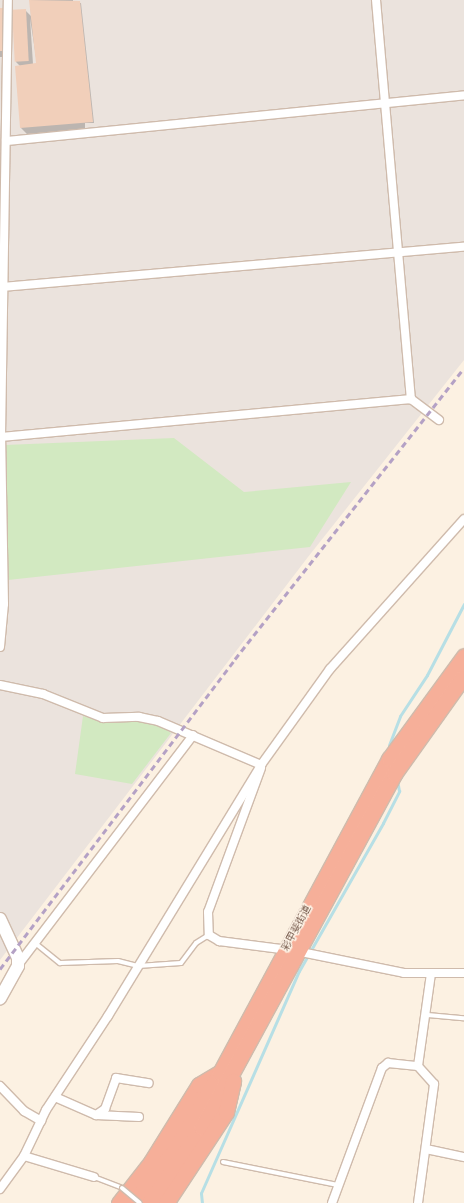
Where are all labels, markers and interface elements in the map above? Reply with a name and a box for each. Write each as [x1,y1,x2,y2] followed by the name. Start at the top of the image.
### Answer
[279,903,313,953] street label: 彩甲斐街道

